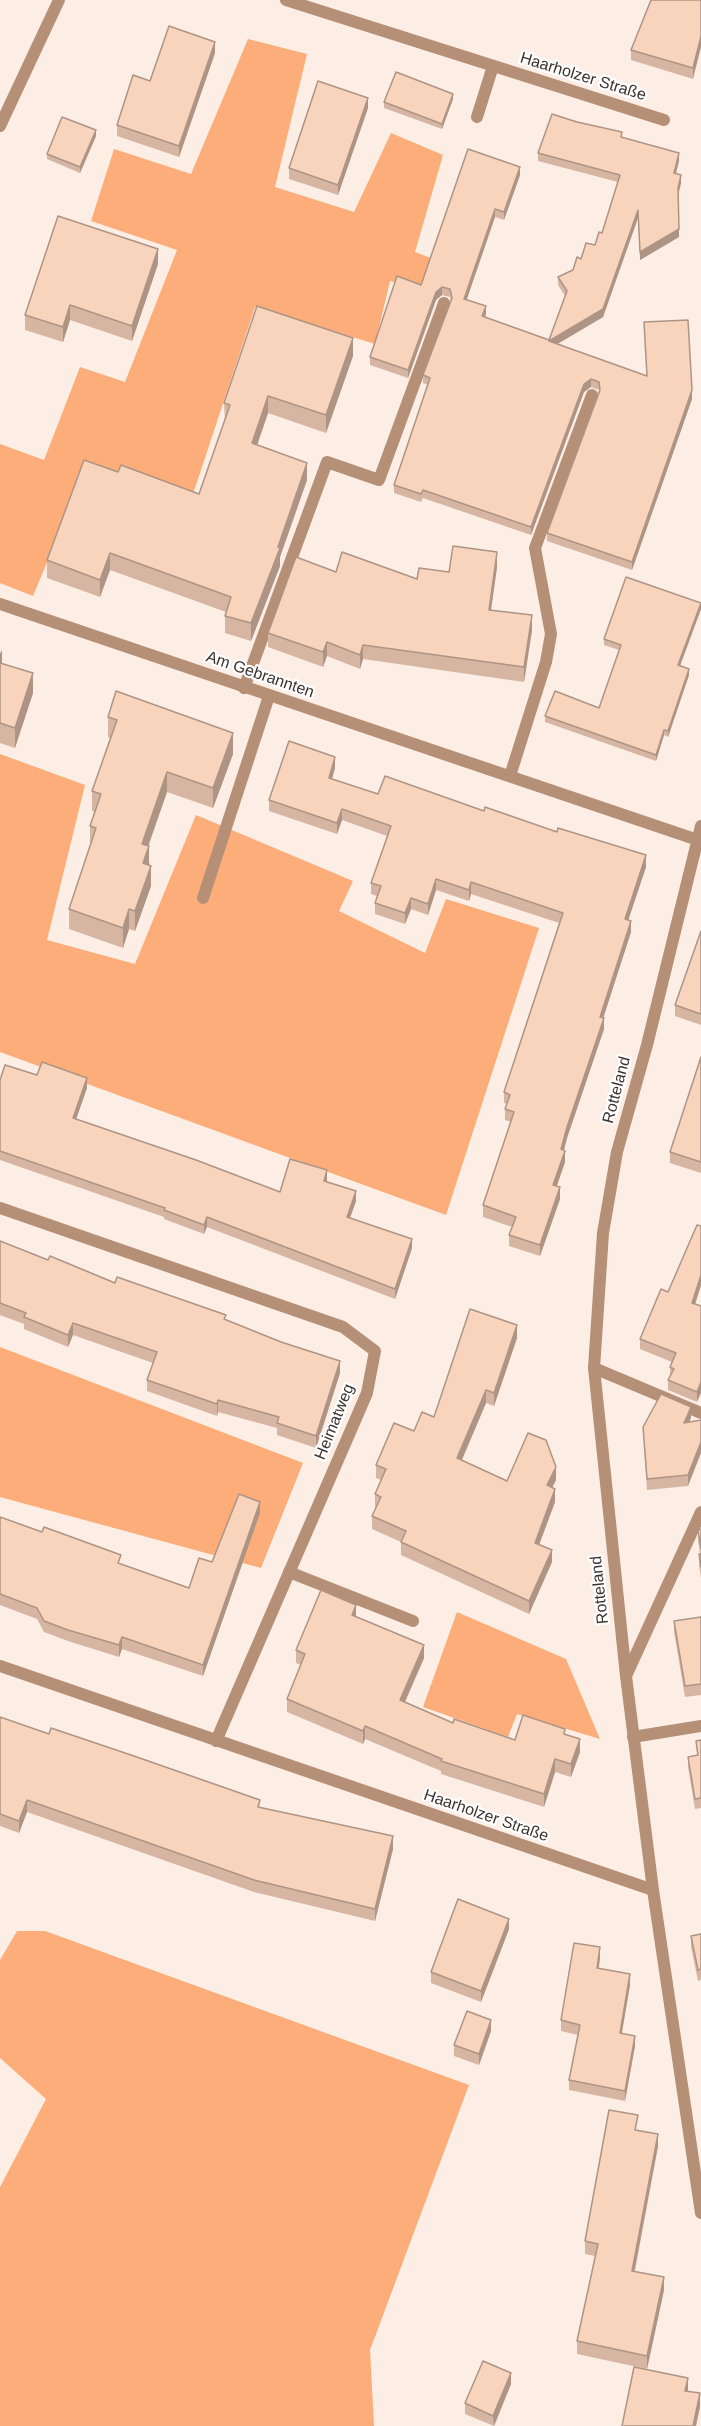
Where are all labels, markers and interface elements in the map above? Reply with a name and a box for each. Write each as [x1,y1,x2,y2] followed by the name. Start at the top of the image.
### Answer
[518,49,648,105] street label: Haarholzer Straße
[203,648,317,702] street label: Am Gebrannten
[599,1054,635,1126] street label: Rotteland
[311,1381,359,1463] street label: Heimatweg
[587,1555,613,1625] street label: Rotteland
[421,1786,551,1846] street label: Haarholzer Straße

